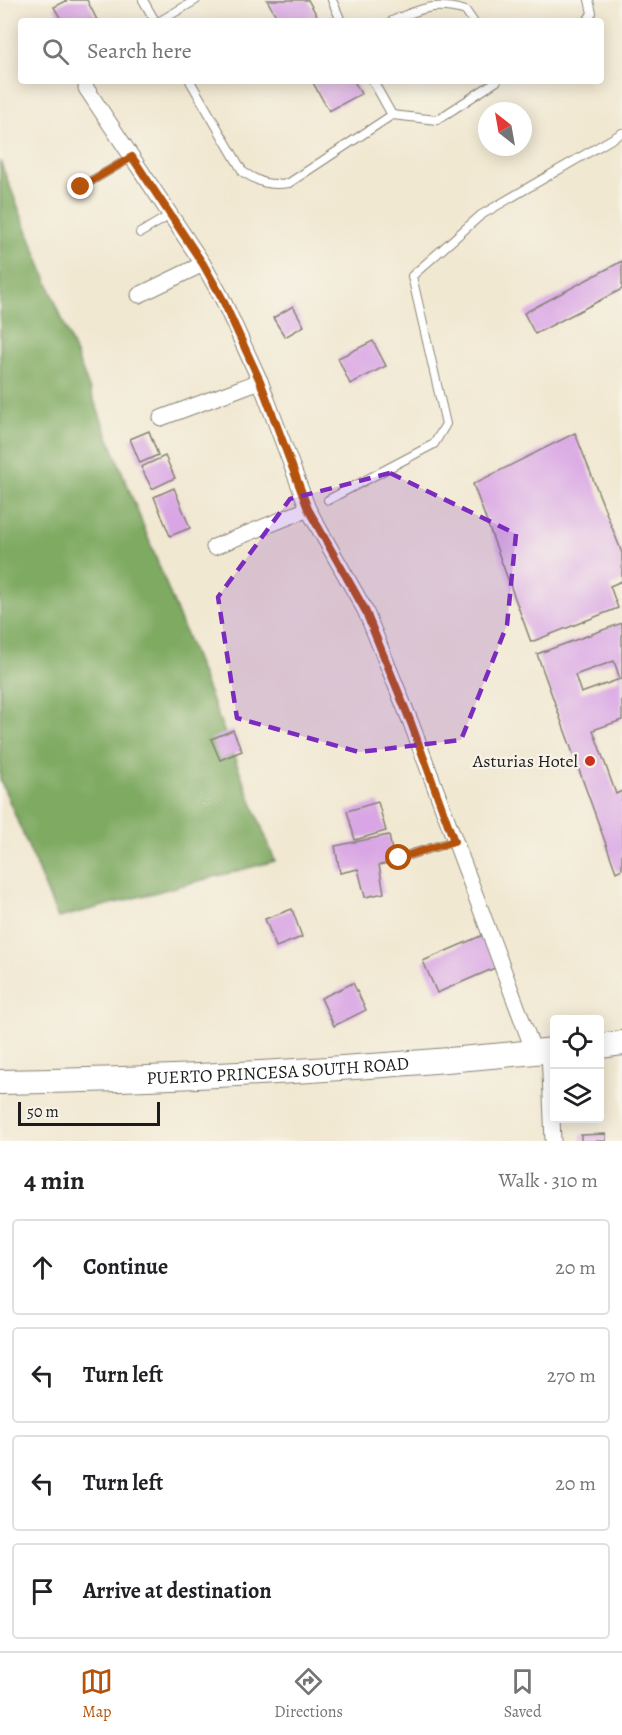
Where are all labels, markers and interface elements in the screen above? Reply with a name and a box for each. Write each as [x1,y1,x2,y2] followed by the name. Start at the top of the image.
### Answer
[18,18,604,84] search box
[39,35,72,68] icon: search
[87,36,192,66] text: Search here
[478,102,532,156] north arrow
[67,173,93,199] route end
[472,749,579,773] place label: Asturias Hotel
[583,754,597,768] marker: Asturias Hotel
[385,844,411,870] route start
[550,1015,604,1123] map controls
[550,1015,604,1069] button: locate
[146,1051,410,1090] street label: PUERTO PRINCESA SOUTH ROAD
[550,1069,604,1123] button: layers
[18,1099,160,1126] scale bar
[27,1101,59,1123] text: 50 m
[24,1163,85,1198] text: 4 min
[499,1167,598,1194] text: Walk · 310 m
[26,1251,59,1284] icon: ahead
[83,1252,168,1282] text: Continue
[555,1254,596,1281] text: 20 m
[26,1359,59,1392] icon: left
[83,1360,163,1390] text: Turn left
[547,1362,596,1389] text: 270 m
[26,1467,59,1500] icon: left
[83,1468,163,1498] text: Turn left
[555,1470,596,1497] text: 20 m
[26,1575,59,1608] icon: arrive
[83,1576,272,1606] text: Arrive at destination
[80,1665,113,1723] tab: Map
[274,1665,343,1723] tab: Directions
[504,1665,542,1723] tab: Saved

